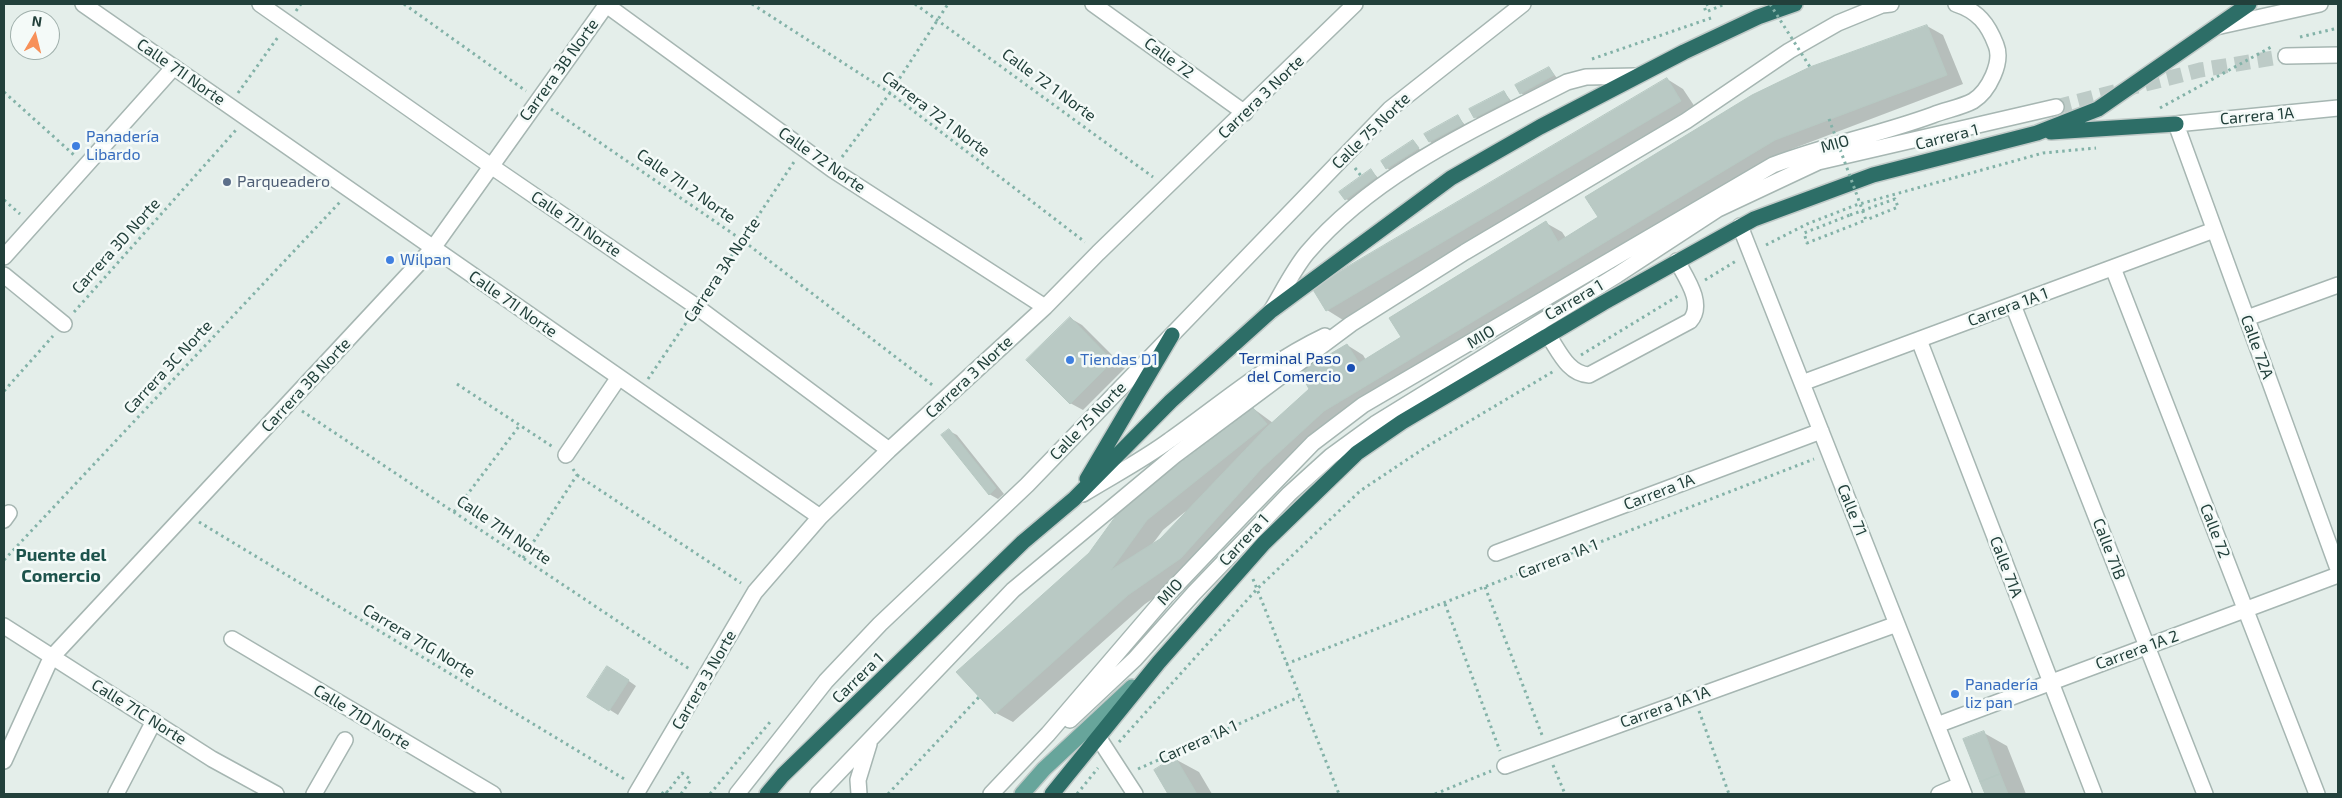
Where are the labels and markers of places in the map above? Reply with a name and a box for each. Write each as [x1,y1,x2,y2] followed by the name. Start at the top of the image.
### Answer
[86,127,159,165] place label: Panadería Libardo
[70,140,82,152] marker: Panadería Libardo
[237,172,330,192] place label: Parqueadero
[221,176,233,188] marker: Parqueadero
[400,250,451,270] place label: Wilpan
[384,254,396,266] marker: Wilpan
[1239,349,1341,387] place label: Terminal Paso del Comercio
[1080,350,1158,370] place label: Tiendas D1
[1064,354,1076,366] marker: Tiendas D1
[1345,362,1357,374] marker: Terminal Paso del Comercio
[1965,675,2038,713] place label: Panadería liz pan
[1949,688,1961,700] marker: Panadería liz pan

